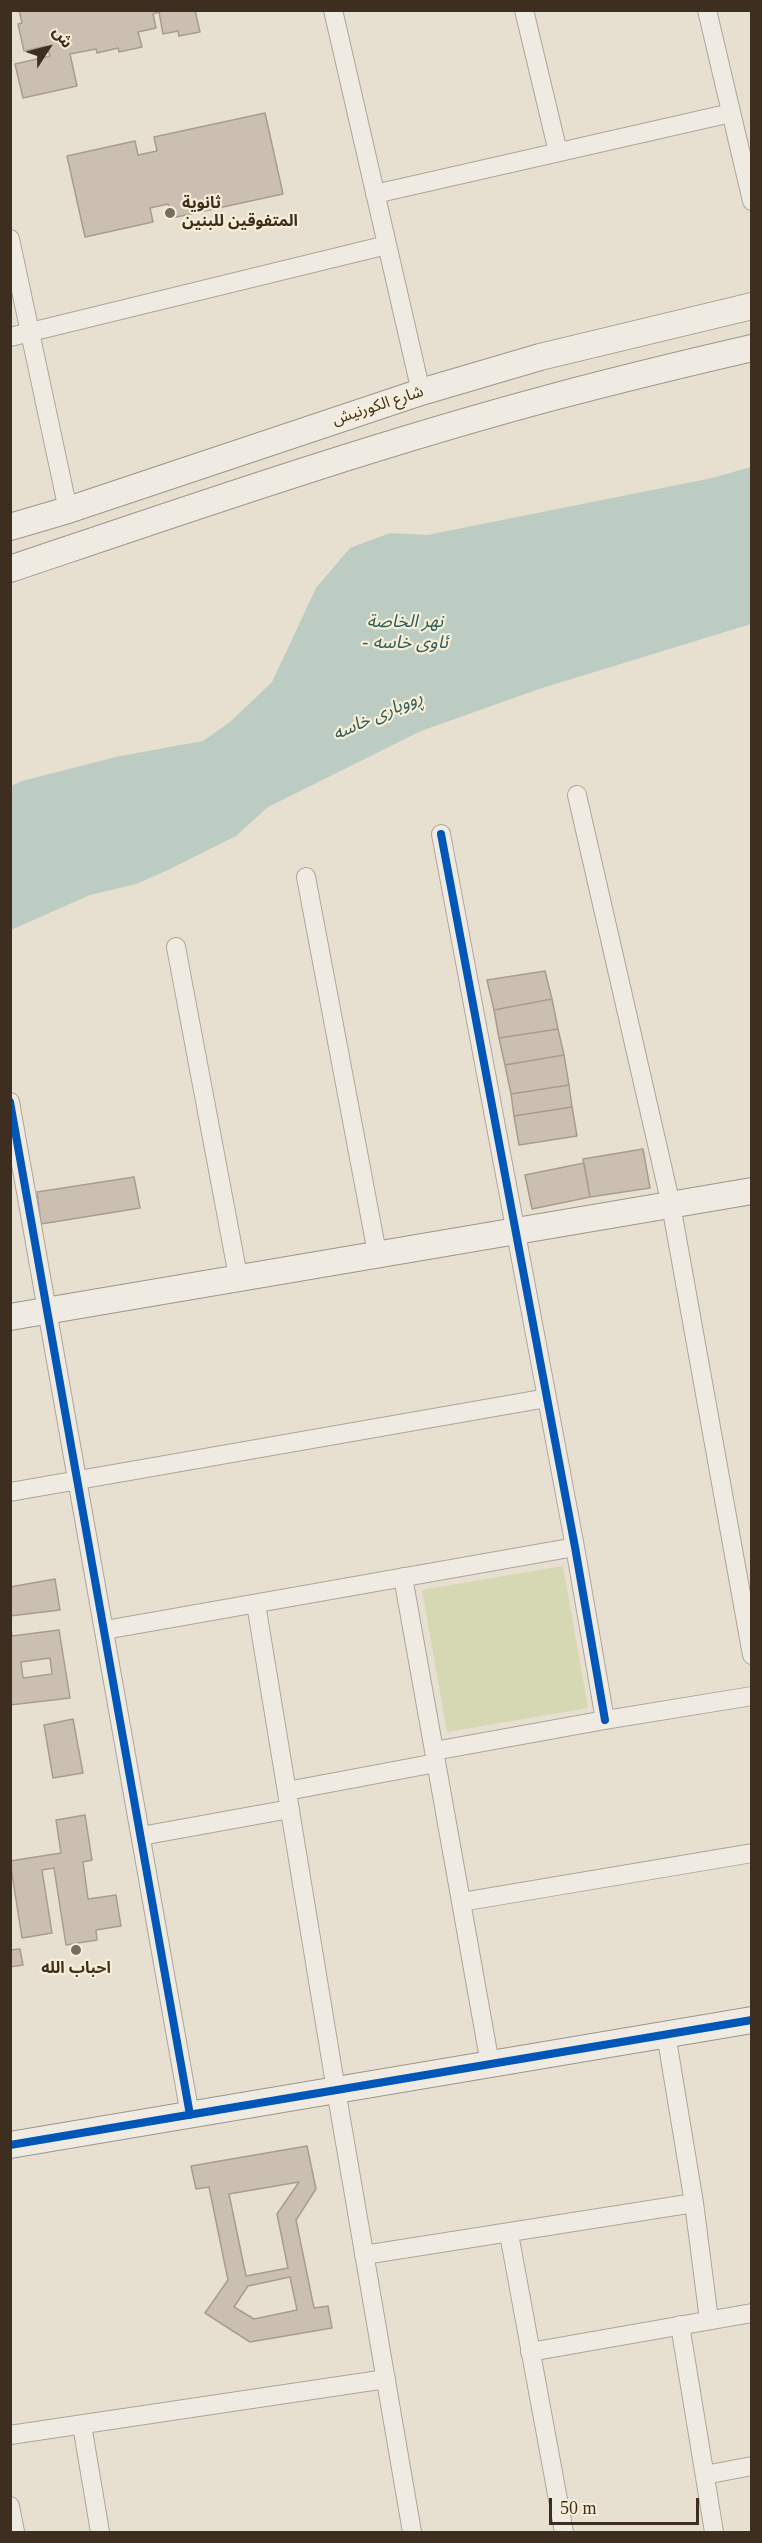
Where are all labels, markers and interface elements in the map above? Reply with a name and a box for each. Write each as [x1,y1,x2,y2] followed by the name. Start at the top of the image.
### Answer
[18,18,78,78] north arrow
[50,23,76,51] text: ش
[182,194,298,232] place label: ثانوية المتفوقين للبنين
[163,206,177,220] marker: ثانوية المتفوقين للبنين
[330,382,426,430] street label: شارع الكورنيش
[362,611,448,654] water label: نهر الخاصة - ئاوی خاسە
[330,687,426,745] water label: ڕووباری خاسە
[69,1943,83,1957] marker: احباب الله
[41,1959,111,1979] place label: احباب الله
[552,2486,702,2524] scale bar
[560,2498,597,2518] text: 50 m

